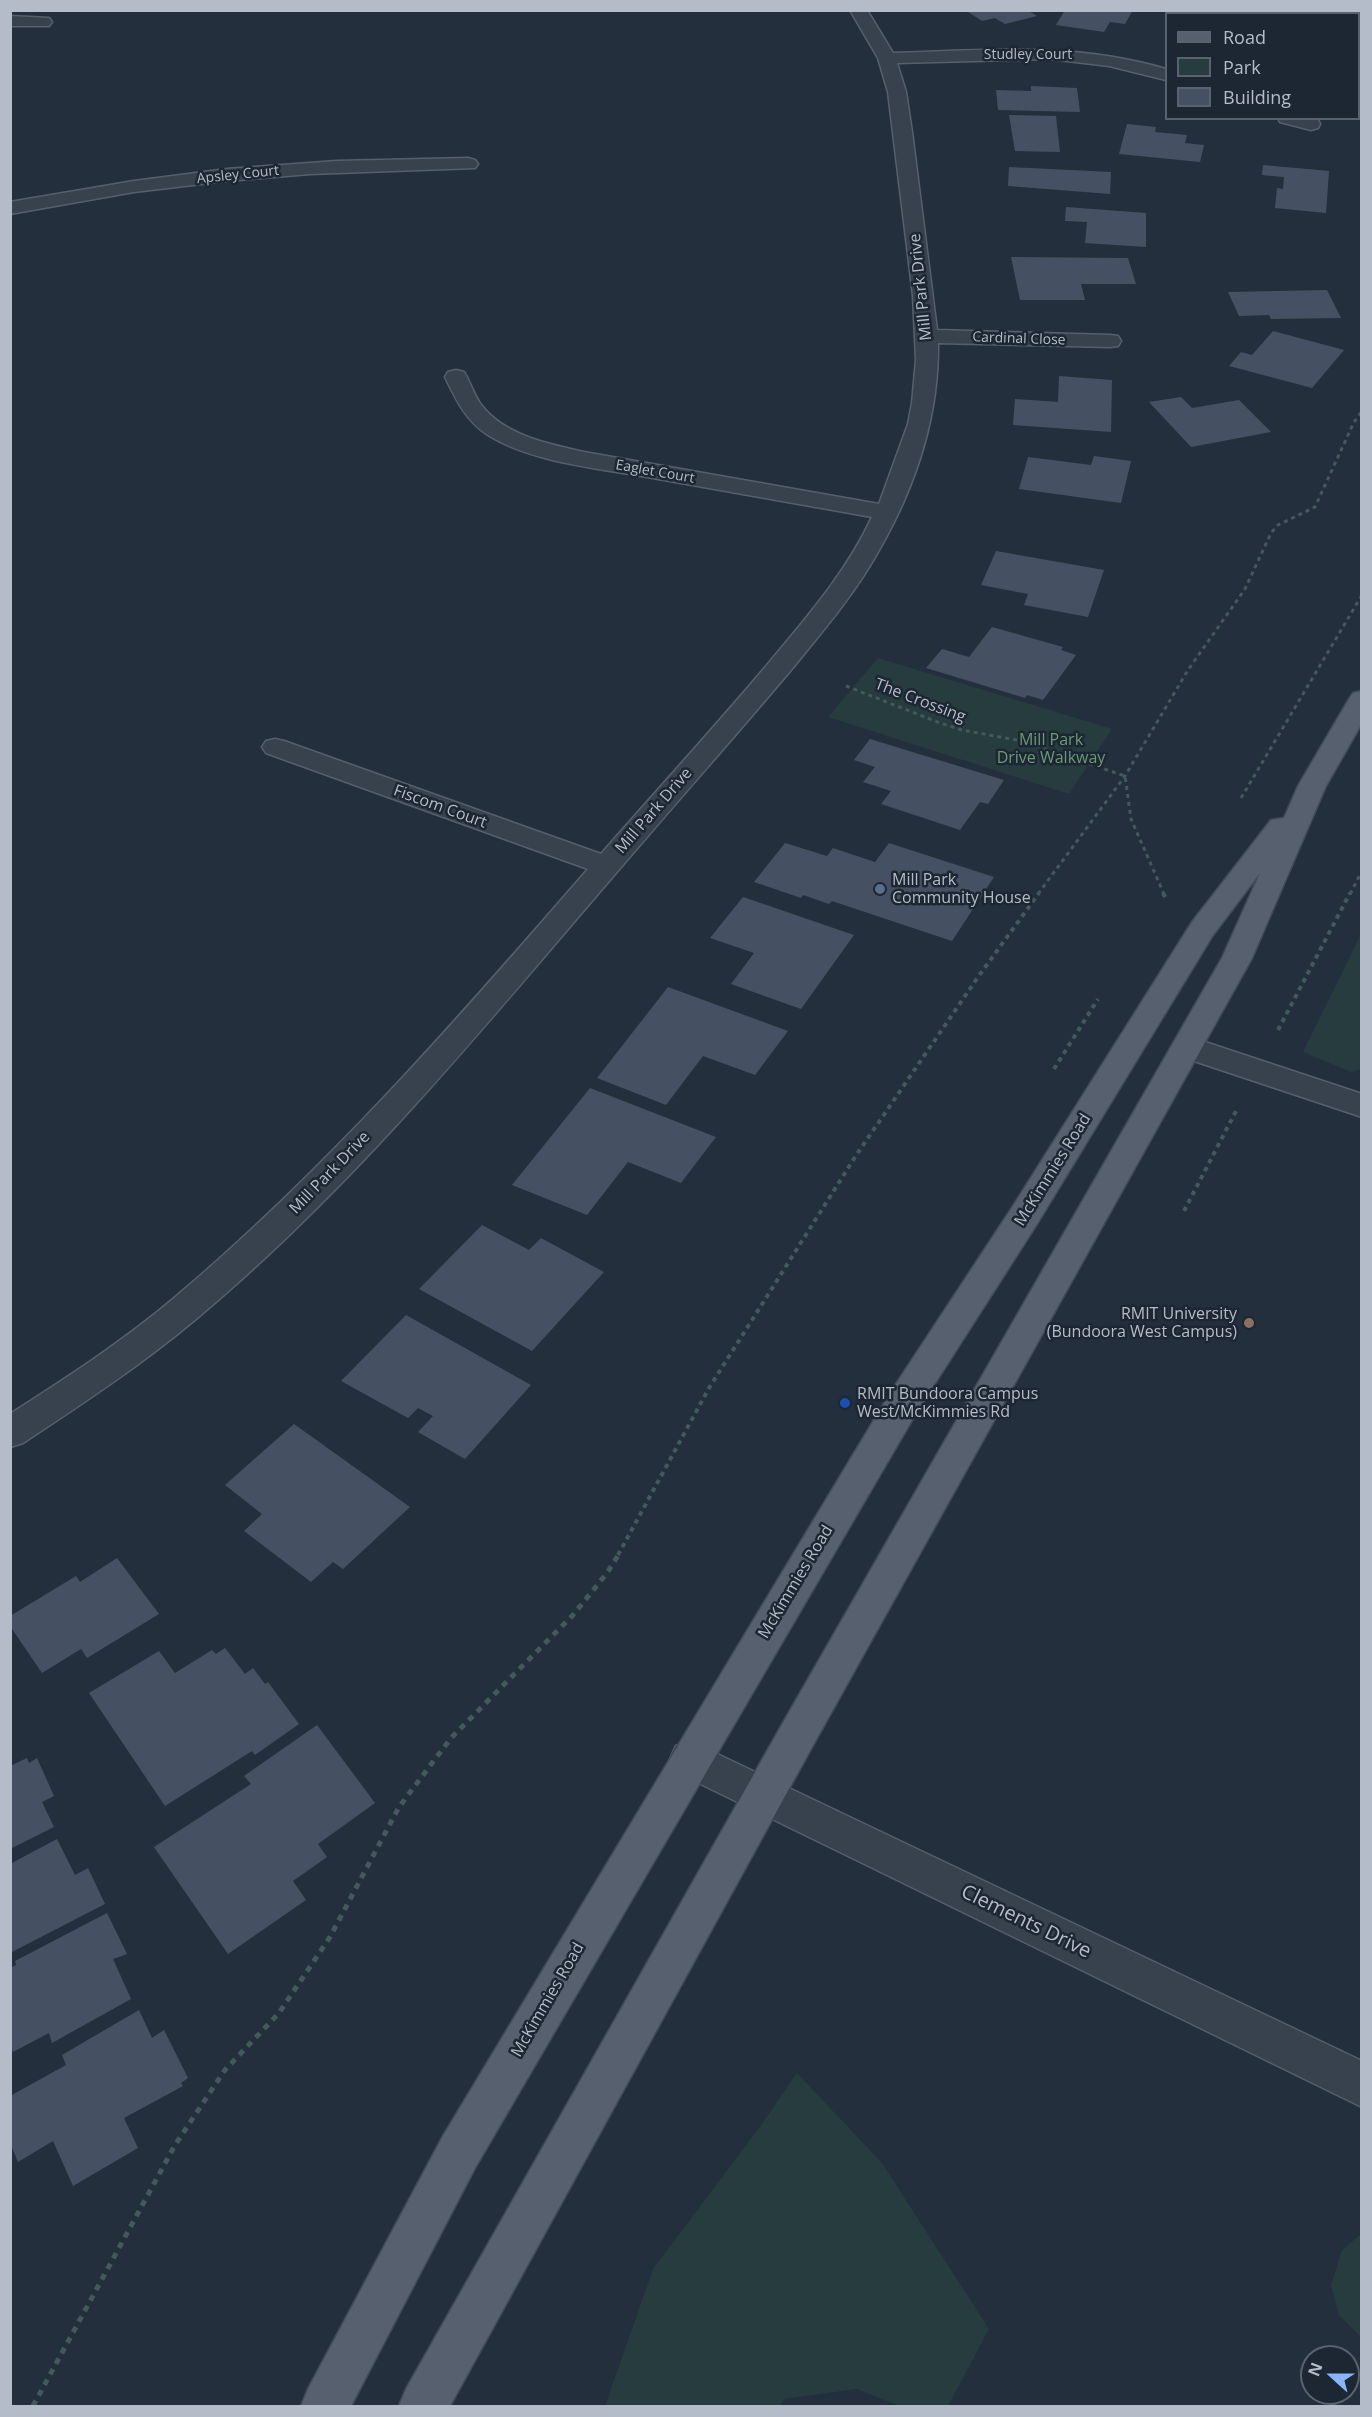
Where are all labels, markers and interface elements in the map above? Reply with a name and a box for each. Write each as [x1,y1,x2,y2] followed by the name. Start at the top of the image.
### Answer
[1165,12,1360,120] legend
[1223,25,1266,49] text: Road
[984,47,1072,63] street label: Studley Court
[1223,55,1261,79] text: Park
[1223,85,1291,109] text: Building
[196,162,280,188] street label: Apsley Court
[906,233,936,341] street label: Mill Park Drive
[972,329,1066,349] street label: Cardinal Close
[614,457,696,487] street label: Eaglet Court
[872,675,968,727] street label: The Crossing
[997,730,1105,768] park label: Mill Park Drive Walkway
[612,764,696,858] street label: Mill Park Drive
[391,781,489,833] street label: Fiscom Court
[892,870,1031,908] place label: Mill Park Community House
[873,882,887,896] marker: Mill Park Community House
[1011,1110,1095,1230] street label: McKimmies Road
[286,1128,374,1218] street label: Mill Park Drive
[1047,1304,1237,1342] place label: RMIT University (Bundoora West Campus)
[1242,1316,1256,1330] marker: RMIT University (Bundoora West Campus)
[857,1384,1038,1422] place label: RMIT Bundoora Campus West/McKimmies Rd
[838,1396,852,1410] marker: RMIT Bundoora Campus West/McKimmies Rd
[755,1522,837,1642] street label: McKimmies Road
[957,1880,1095,1964] street label: Clements Drive
[508,1940,588,2060] street label: McKimmies Road
[1300,2345,1360,2405] north arrow
[1302,2359,1328,2379] text: N

